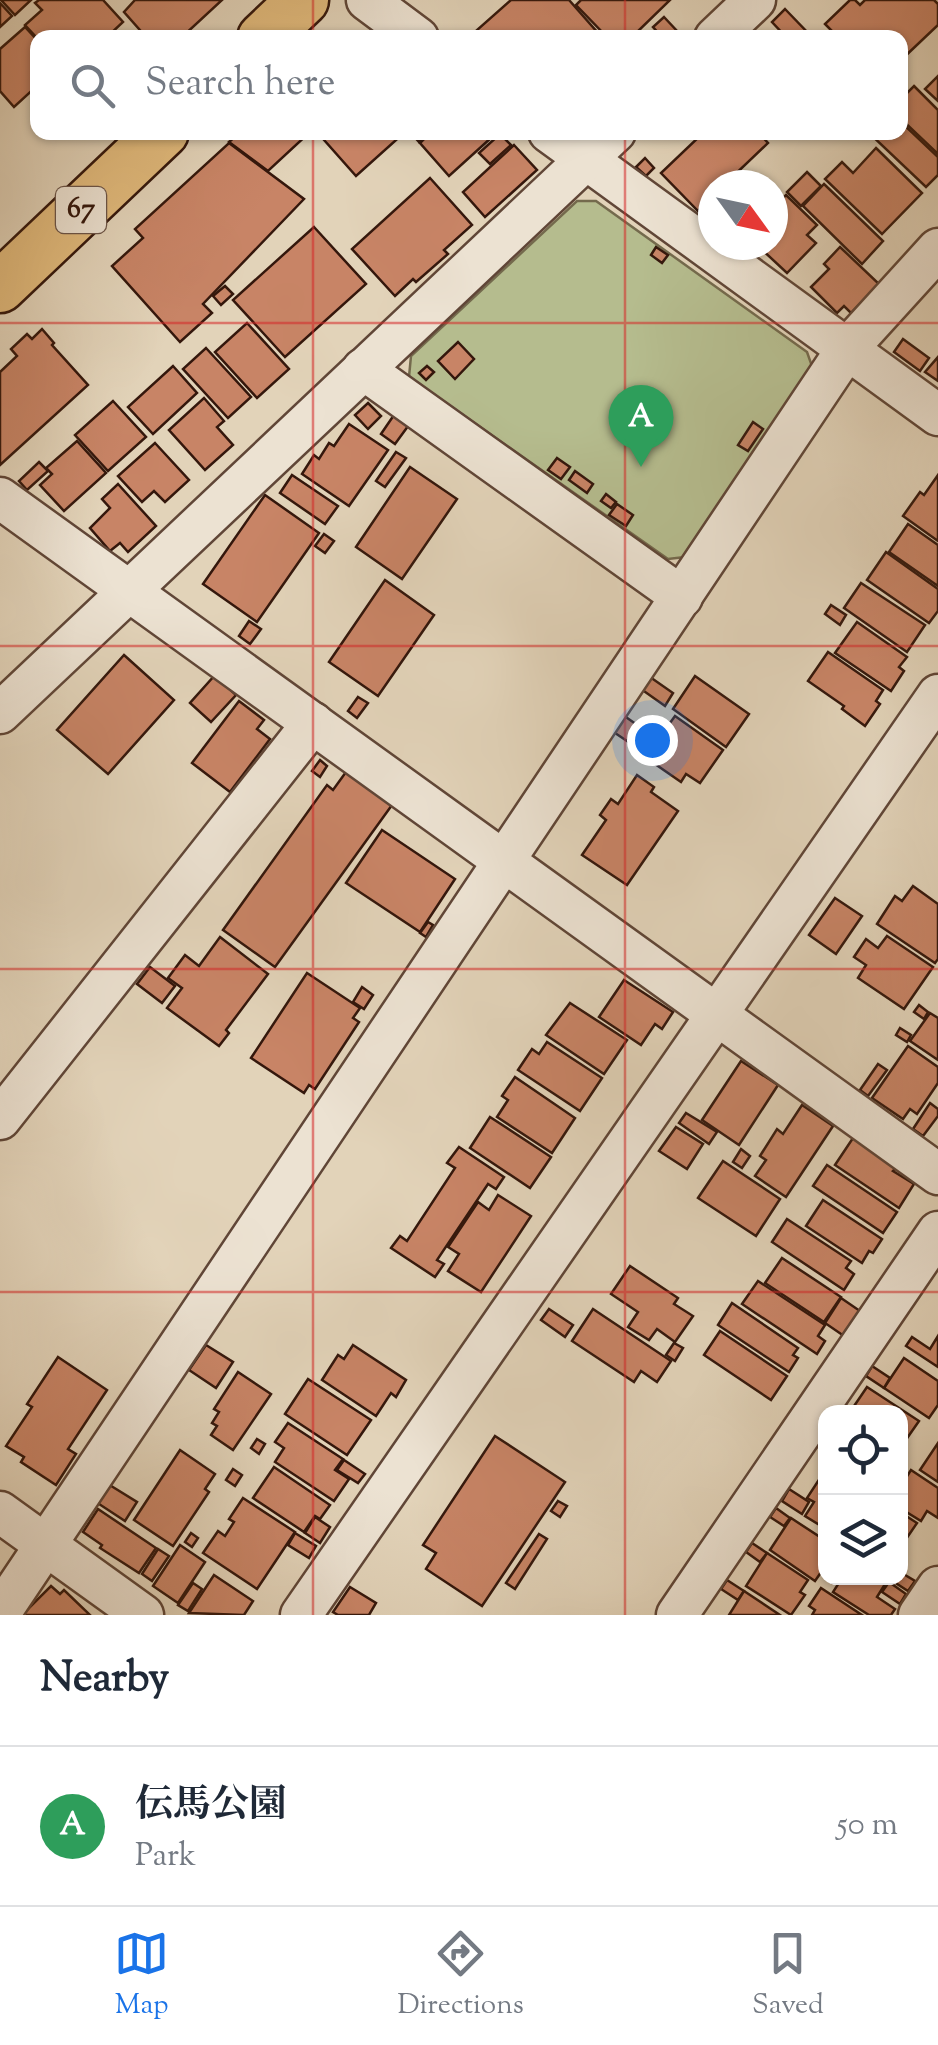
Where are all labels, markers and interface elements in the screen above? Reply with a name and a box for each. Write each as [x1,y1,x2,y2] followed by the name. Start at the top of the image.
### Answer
[30,30,908,140] search box
[65,58,120,113] icon: search
[145,58,336,112] text: Search here
[698,170,788,260] north arrow
[56,187,106,233] road number: 67
[608,384,674,467] pin: A
[627,715,678,766] your location
[818,1405,908,1585] map controls
[818,1405,908,1495] button: locate
[818,1495,908,1585] button: layers
[40,1650,169,1710] text: Nearby
[135,1780,287,1834] text: 伝馬公園
[60,1803,85,1849] text: A
[837,1803,898,1849] text: 50 m
[135,1834,196,1880] text: Park
[114,1926,169,2026] tab: Map
[397,1926,524,2026] tab: Directions
[752,1926,824,2026] tab: Saved

